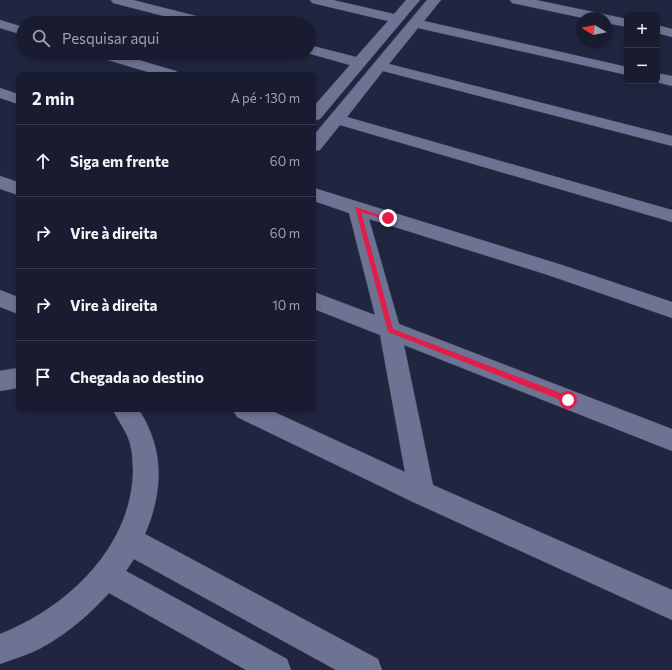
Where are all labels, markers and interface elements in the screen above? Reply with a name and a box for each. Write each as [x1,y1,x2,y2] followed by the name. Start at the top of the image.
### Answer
[576,12,612,48] north arrow
[624,12,660,84] map controls
[624,12,660,48] button: +
[16,16,316,60] search box
[30,27,52,49] icon: search
[62,29,159,47] text: Pesquisar aqui
[624,48,660,84] button: −
[32,88,74,109] text: 2 min
[231,90,300,106] text: A pé · 130 m
[32,150,54,172] icon: ahead
[70,152,169,170] text: Siga em frente
[270,153,300,169] text: 60 m
[379,209,397,227] route end
[32,222,54,244] icon: right
[70,224,158,242] text: Vire à direita
[270,225,300,241] text: 60 m
[32,294,54,316] icon: right
[70,296,158,314] text: Vire à direita
[272,297,300,313] text: 10 m
[32,366,54,388] icon: arrive
[70,368,204,386] text: Chegada ao destino
[559,391,577,409] route start

